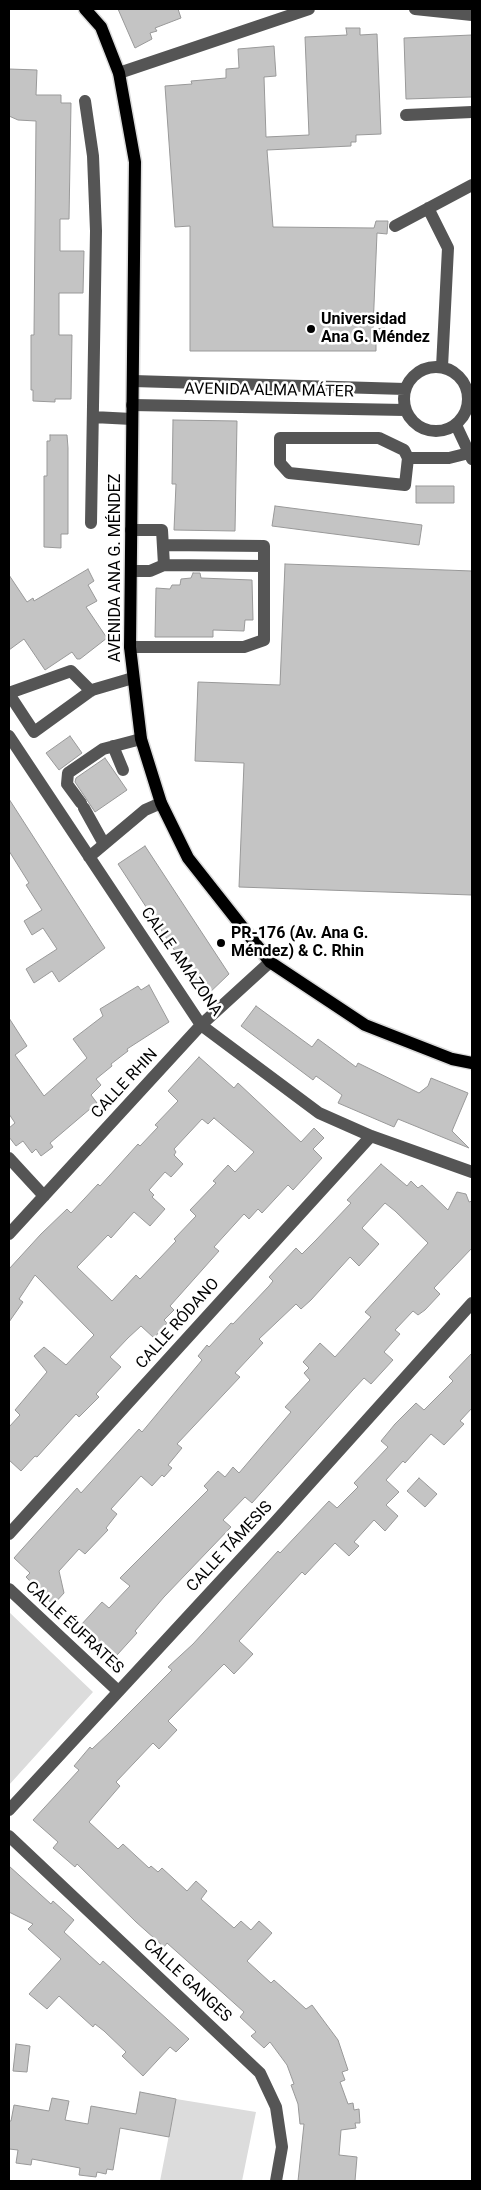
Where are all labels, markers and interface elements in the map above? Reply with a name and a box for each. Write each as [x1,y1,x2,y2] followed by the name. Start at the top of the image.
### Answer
[321,310,430,348] place label: Universidad Ana G. Méndez
[305,323,317,335] marker: Universidad Ana G. Méndez
[184,380,354,402] street label: AVENIDA ALMA MÁTER
[106,474,126,662] street label: AVENIDA ANA G. MÉNDEZ
[136,904,226,1020] street label: CALLE AMAZONA
[231,924,368,962] place label: PR-176 (Av. Ana G. Méndez) & C. Rhin
[215,937,227,949] marker: PR-176 (Av. Ana G. Méndez) & C. Rhin
[88,1045,162,1123] street label: CALLE RHIN
[132,1275,224,1373] street label: CALLE RÓDANO
[183,1498,277,1596] street label: CALLE TÁMESIS
[21,1578,127,1678] street label: CALLE ÉUFRATES
[139,1935,235,2027] street label: CALLE GANGES

